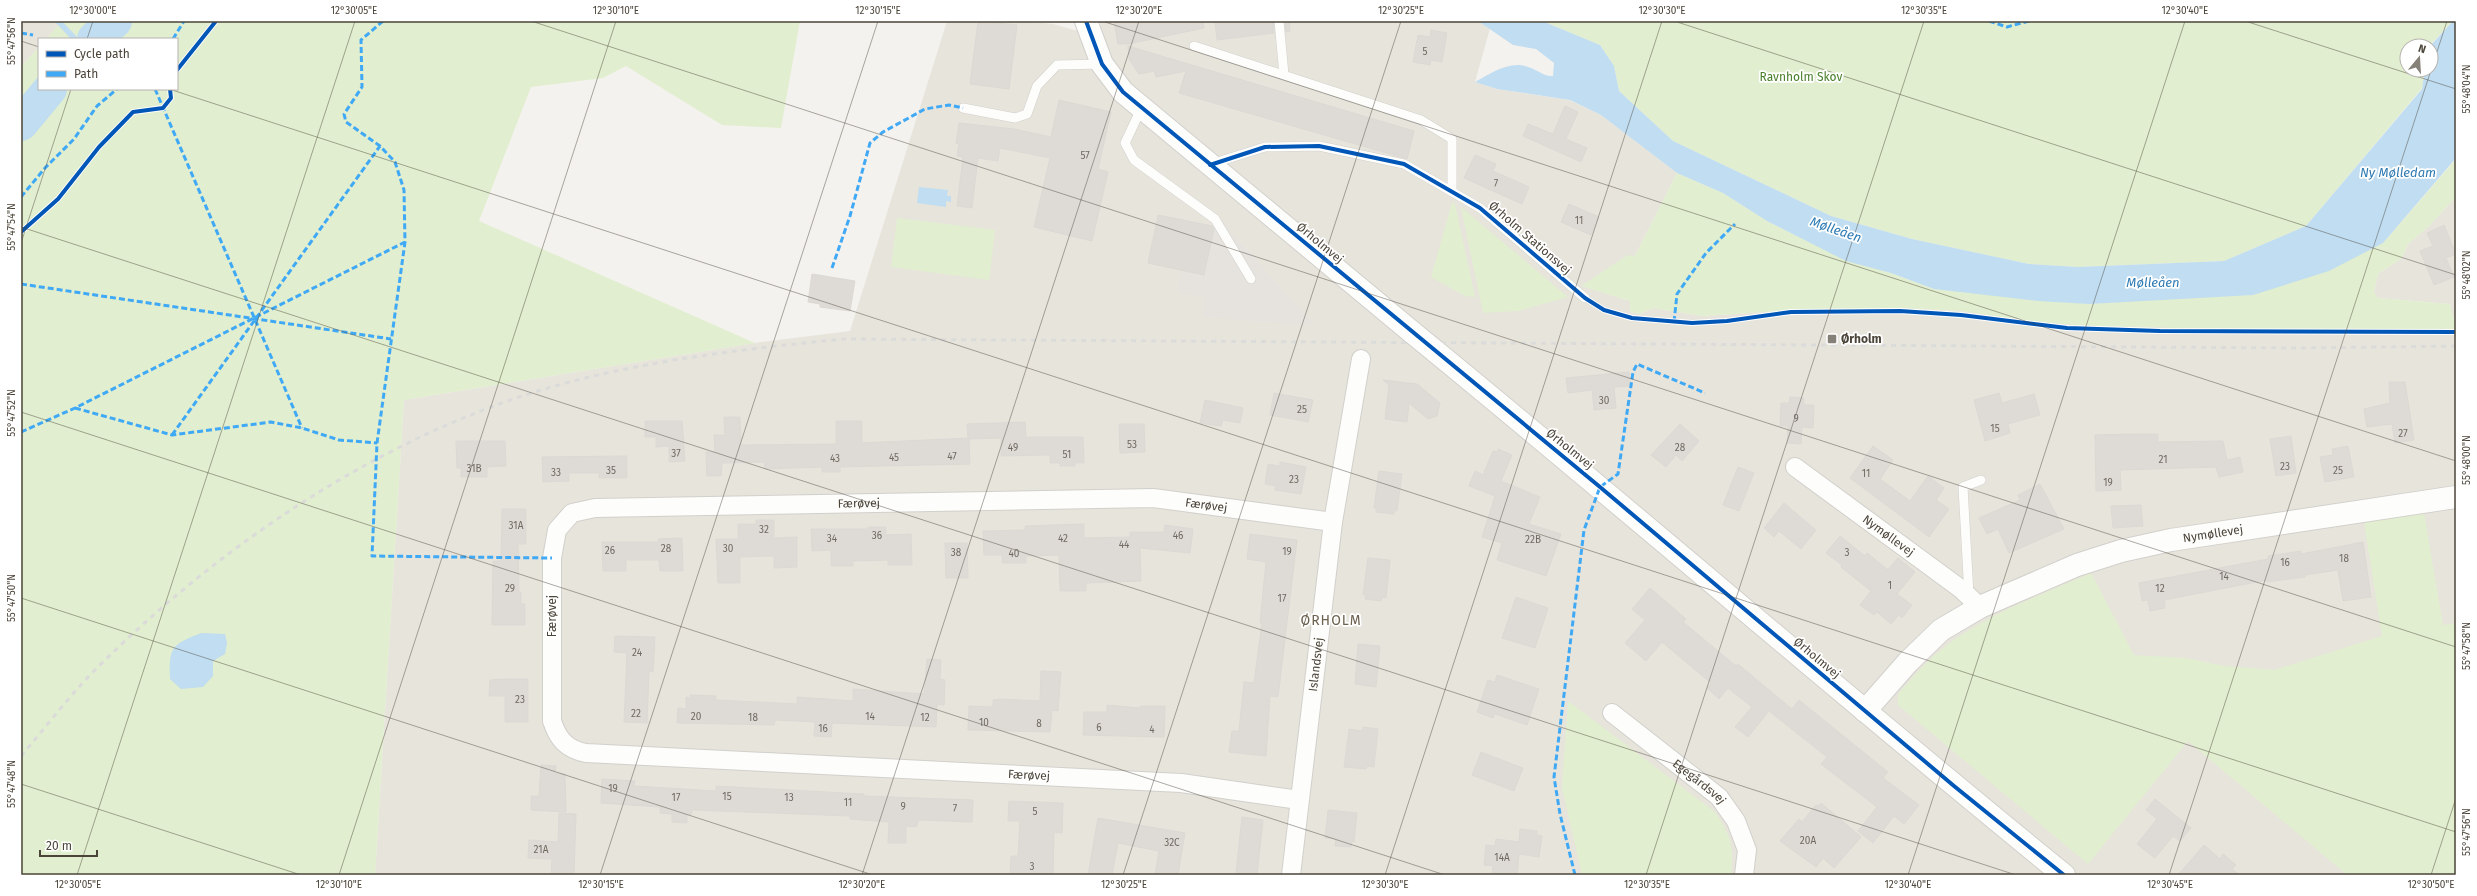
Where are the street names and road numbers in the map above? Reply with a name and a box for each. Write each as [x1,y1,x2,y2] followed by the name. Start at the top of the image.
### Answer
[1486,199,1574,277] street label: Ørholm Stationsvej
[1294,219,1346,267] street label: Ørholmvej
[1544,426,1596,472] street label: Ørholmvej
[1184,495,1228,515] street label: Færøvej
[837,496,880,511] street label: Færøvej
[1860,512,1917,559] street label: Nymøllevej
[2182,522,2244,545] street label: Nymøllevej
[545,595,559,637] street label: Færøvej
[1791,634,1843,682] street label: Ørholmvej
[1306,637,1326,692] street label: Islandsvej
[1670,756,1729,807] street label: Egegårdsvej
[1007,767,1051,783] street label: Færøvej

